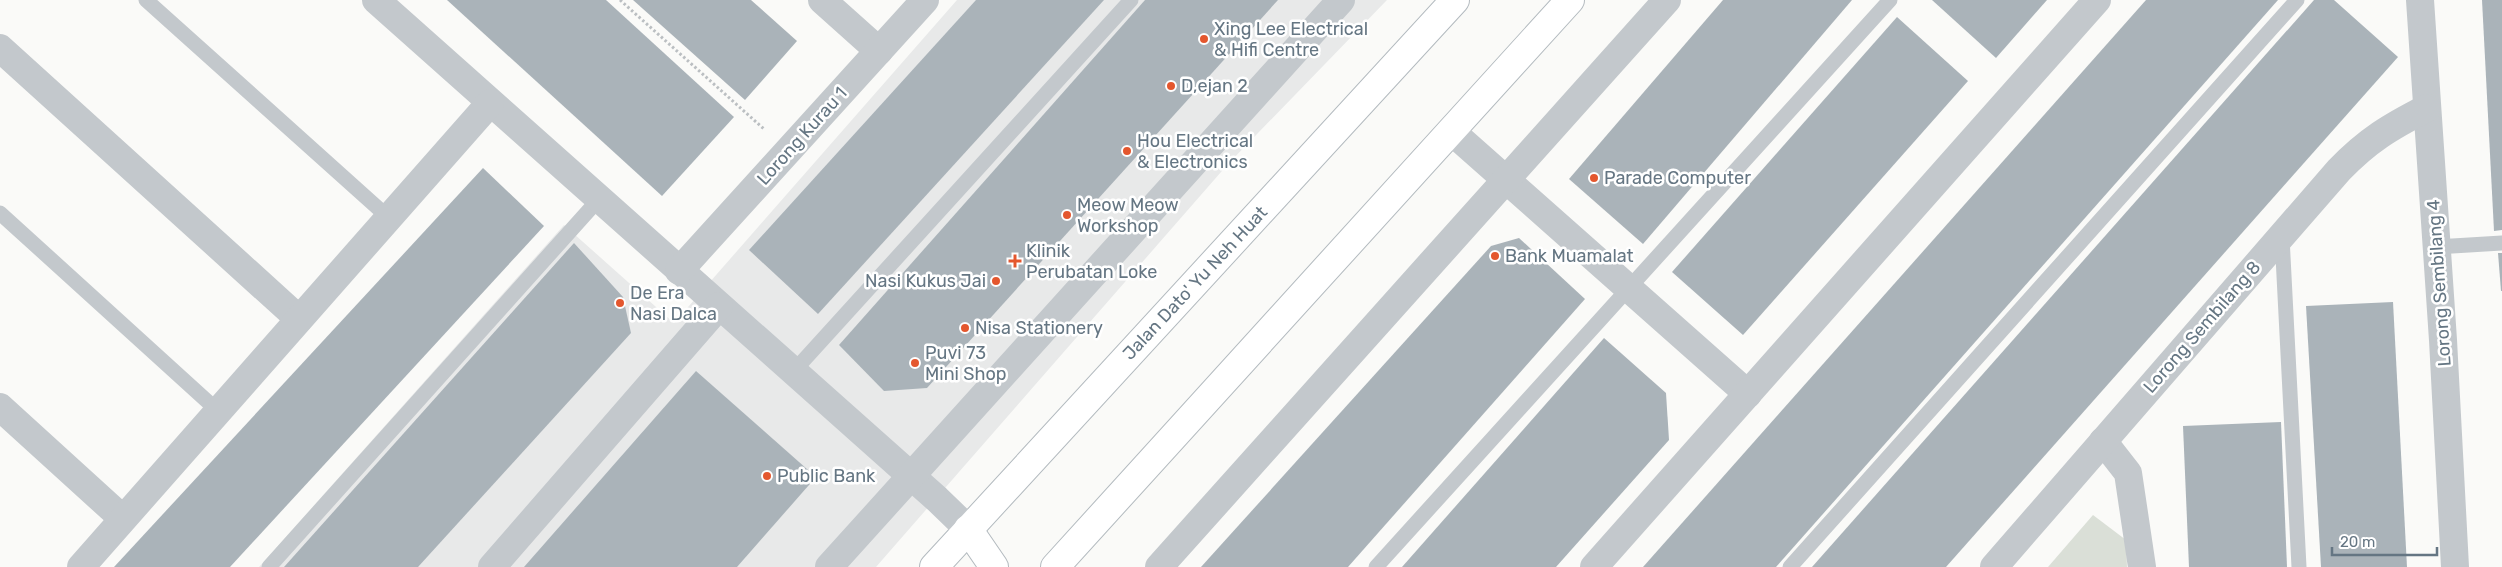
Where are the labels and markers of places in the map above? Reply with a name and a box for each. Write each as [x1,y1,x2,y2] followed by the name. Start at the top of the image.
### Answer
[1214,18,1368,61] place label: Xing Lee Electrical & Hifi Centre
[1198,33,1210,45] marker: Xing Lee Electrical & Hifi Centre
[1181,75,1248,97] place label: D,ejan 2
[1165,80,1177,92] marker: D,ejan 2
[1137,130,1253,173] place label: Hou Electrical & Electronics
[1121,145,1133,157] marker: Hou Electrical & Electronics
[1604,167,1751,189] place label: Parade Computer
[1588,172,1600,184] marker: Parade Computer
[1077,194,1179,237] place label: Meow Meow Workshop
[1061,209,1073,221] marker: Meow Meow Workshop
[1026,240,1157,283] place label: Klinik Perubatan Loke
[1505,245,1634,267] place label: Bank Muamalat
[1489,250,1501,262] marker: Bank Muamalat
[1008,254,1022,268] marker: Klinik Perubatan Loke
[865,270,986,292] place label: Nasi Kukus Jai
[990,275,1002,287] marker: Nasi Kukus Jai
[630,282,717,325] place label: De Era Nasi Dalca
[614,297,626,309] marker: De Era Nasi Dalca
[975,317,1103,339] place label: Nisa Stationery
[959,322,971,334] marker: Nisa Stationery
[925,342,1007,385] place label: Puvi 73 Mini Shop
[909,357,921,369] marker: Puvi 73 Mini Shop
[777,465,876,487] place label: Public Bank
[761,470,773,482] marker: Public Bank

